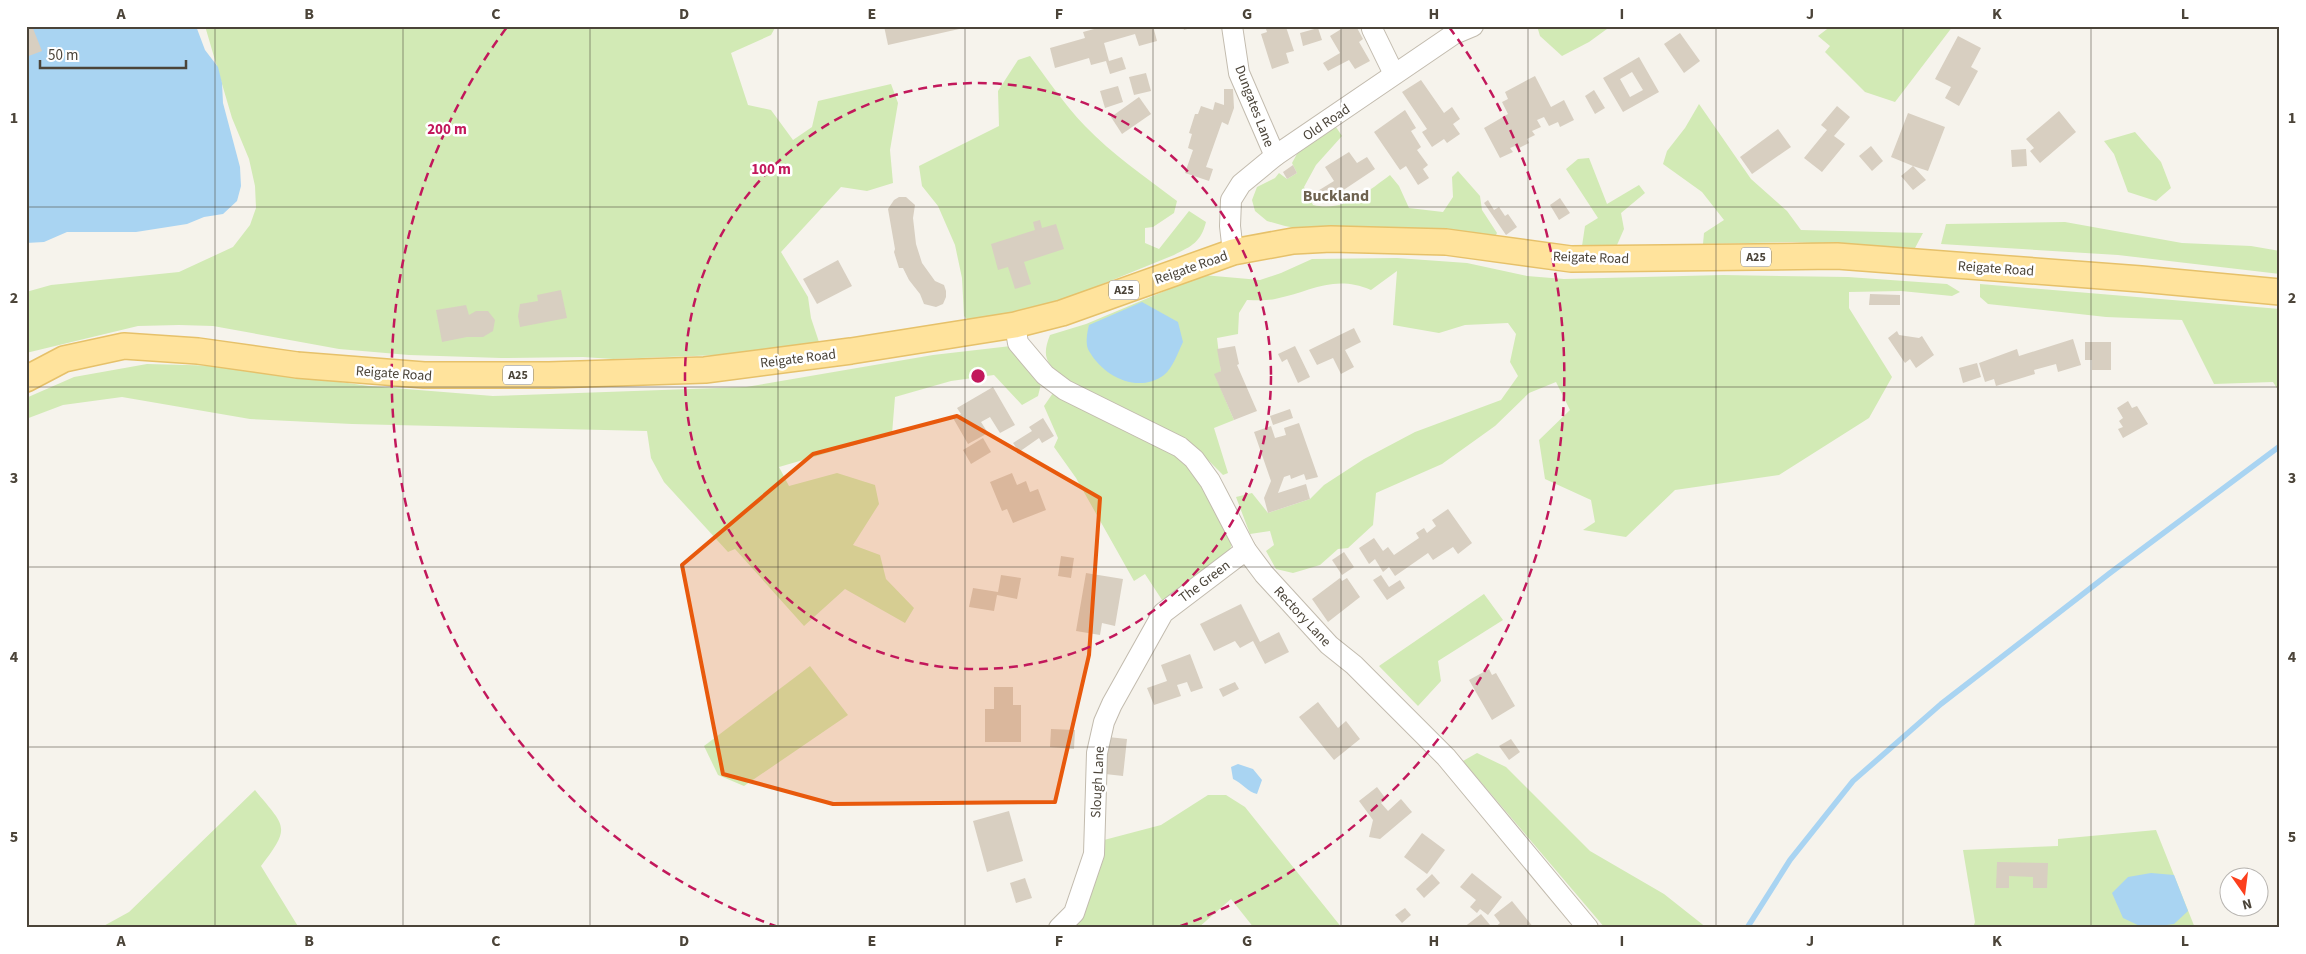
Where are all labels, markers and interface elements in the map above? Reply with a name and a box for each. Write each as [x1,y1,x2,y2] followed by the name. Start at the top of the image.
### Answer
[115,3,126,25] text: A
[304,3,314,25] text: B
[491,3,501,25] text: C
[679,3,689,25] text: D
[868,3,876,25] text: E
[1055,3,1063,25] text: F
[1242,3,1252,25] text: G
[1429,3,1439,25] text: H
[1620,3,1624,25] text: I
[1806,3,1814,25] text: J
[1992,3,2002,25] text: K
[2181,3,2189,25] text: L
[40,38,186,70] scale bar
[48,45,78,66] text: 50 m
[1229,63,1279,150] street label: Dungates Lane
[1299,100,1354,146] street label: Old Road
[10,107,18,129] text: 1
[2288,107,2296,129] text: 1
[427,119,467,140] text: 200 m
[751,159,791,180] text: 100 m
[1303,185,1369,207] district label: Buckland
[1152,246,1231,290] street label: Reigate Road
[1553,247,1629,269] street label: Reigate Road
[1741,248,1771,266] road number: A25
[1957,256,2035,282] street label: Reigate Road
[1109,280,1139,300] road number: A25
[10,287,18,309] text: 2
[2288,287,2296,309] text: 2
[759,344,837,374] street label: Reigate Road
[355,361,433,387] street label: Reigate Road
[503,366,533,384] road number: A25
[969,367,987,385] centre of rings
[10,467,18,489] text: 3
[2288,467,2296,489] text: 3
[1175,556,1234,608] street label: The Green
[1269,582,1336,651] street label: Rectory Lane
[10,646,19,668] text: 4
[2288,646,2297,668] text: 4
[1086,745,1110,819] street label: Slough Lane
[10,826,18,848] text: 5
[2288,826,2296,848] text: 5
[2218,866,2268,916] north arrow
[2240,893,2254,914] text: N
[115,930,126,952] text: A
[304,930,314,952] text: B
[491,930,501,952] text: C
[679,930,689,952] text: D
[868,930,876,952] text: E
[1055,930,1063,952] text: F
[1242,930,1252,952] text: G
[1429,930,1439,952] text: H
[1620,930,1624,952] text: I
[1806,930,1814,952] text: J
[1992,930,2002,952] text: K
[2181,930,2189,952] text: L

